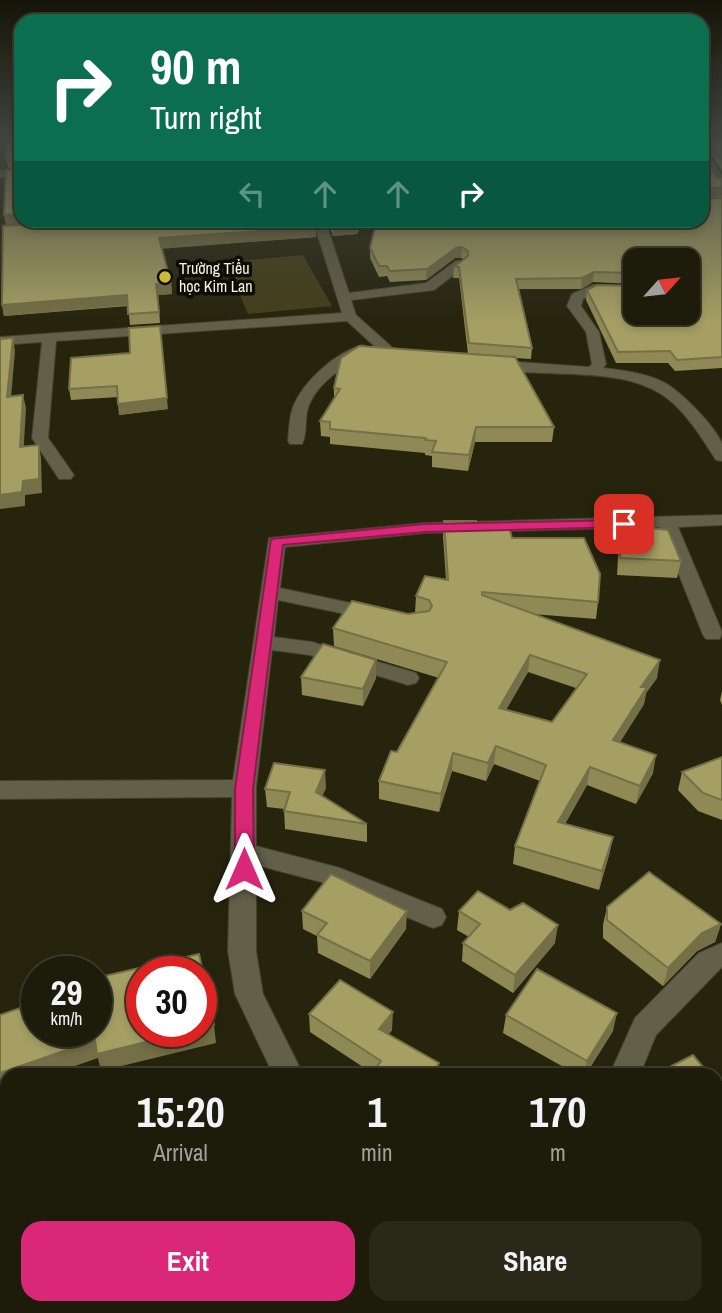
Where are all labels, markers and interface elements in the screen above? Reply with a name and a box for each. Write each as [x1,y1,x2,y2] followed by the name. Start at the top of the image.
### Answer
[150,33,242,99] text: 90 m
[35,42,126,133] icon: right
[150,96,262,139] text: Turn right
[233,175,271,213] icon: left
[306,175,344,213] icon: ahead
[379,175,417,213] icon: ahead
[452,175,490,213] icon: right
[623,248,700,326] north arrow
[623,248,700,325] map controls
[179,257,253,297] place label: Trường Tiểu học Kim Lan
[157,269,173,285] marker: Trường Tiểu học Kim Lan
[594,494,654,554] pin
[605,505,643,543] icon: arrive
[207,832,281,906] position arrow
[126,956,217,1047] speed limit sign: 30
[51,969,82,1016] text: 29
[51,1006,83,1031] text: km/h
[137,1084,225,1140] text: 15:20
[367,1084,386,1140] text: 1
[529,1084,587,1140] text: 170
[153,1137,208,1168] text: Arrival
[361,1137,393,1168] text: min
[550,1137,566,1168] text: m
[21,1221,355,1301] button: Exit
[369,1221,702,1301] button: Share

